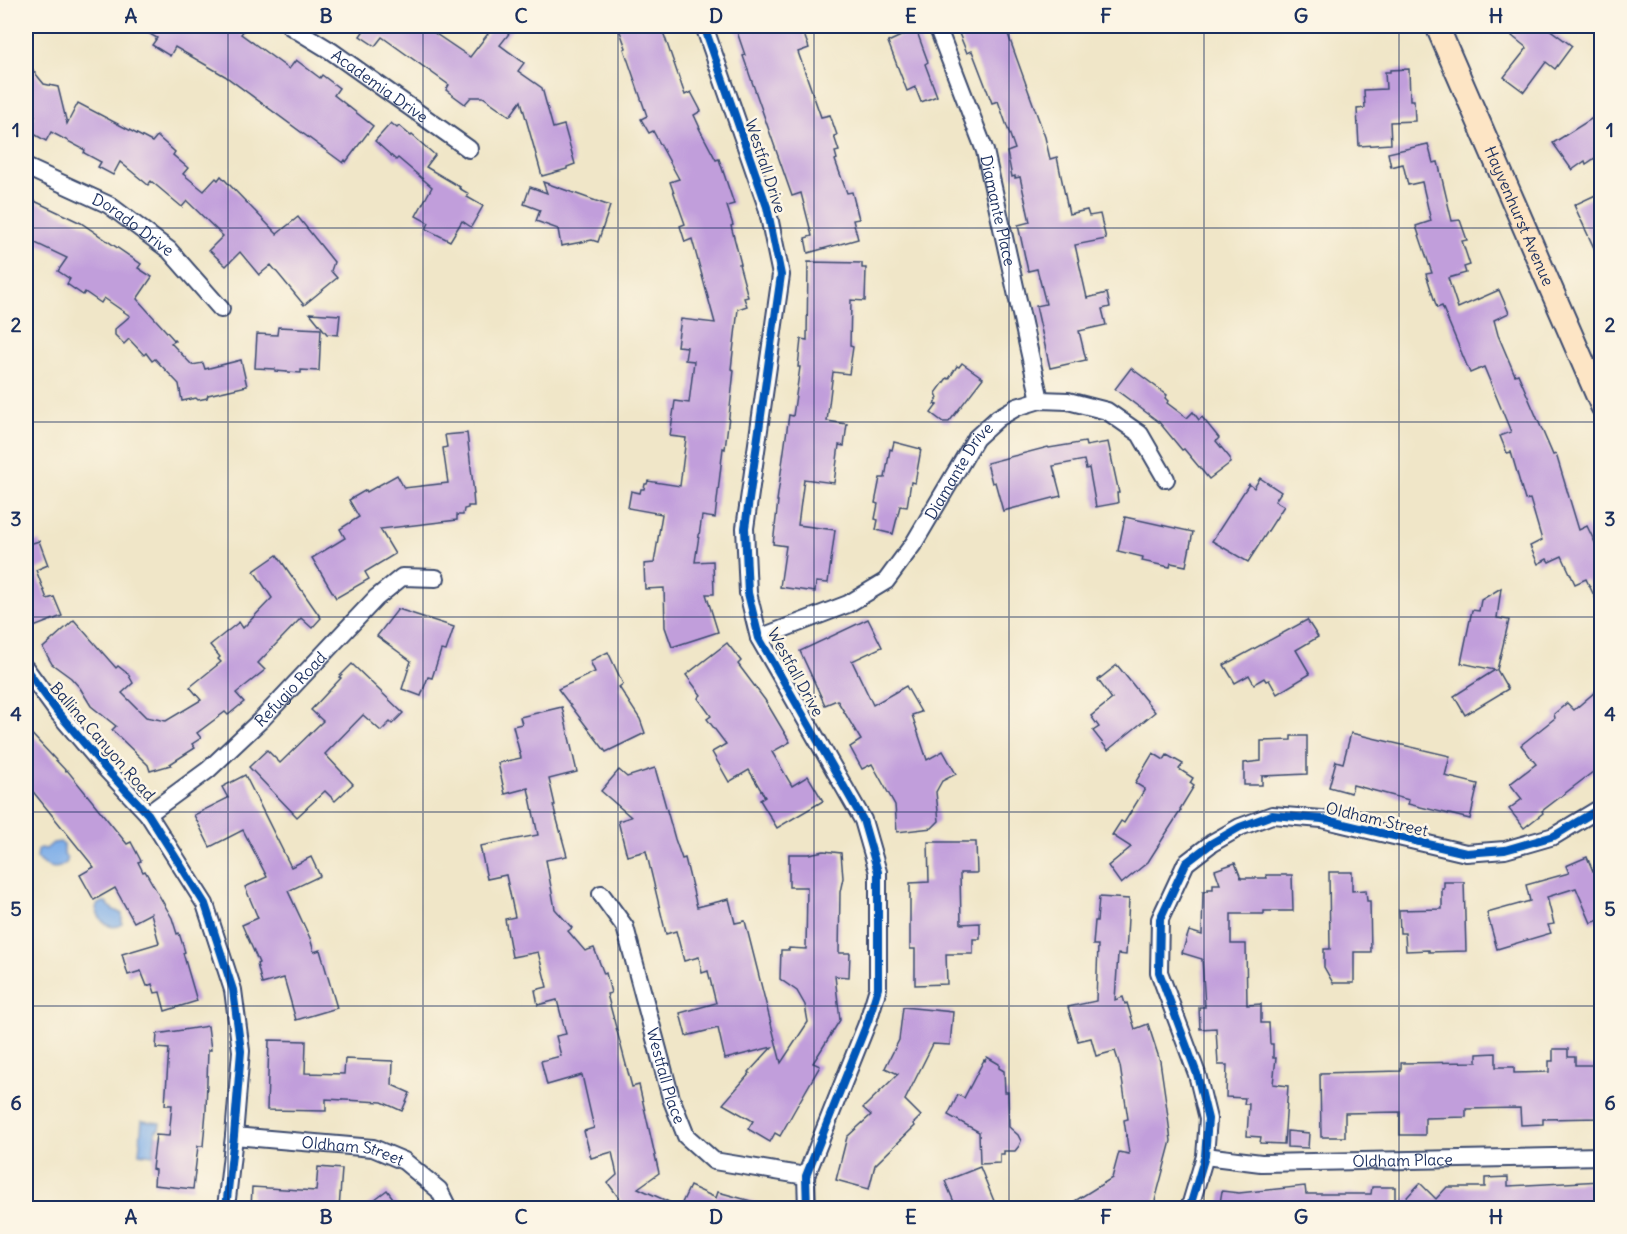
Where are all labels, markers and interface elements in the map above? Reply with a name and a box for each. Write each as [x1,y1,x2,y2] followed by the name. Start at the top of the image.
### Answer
[125,3,138,28] text: A
[319,3,333,28] text: B
[514,3,528,28] text: C
[709,3,723,28] text: D
[905,3,917,28] text: E
[1100,3,1112,28] text: F
[1294,3,1308,28] text: G
[1489,3,1503,28] text: H
[328,45,432,127] street label: Academia Drive
[741,116,791,216] street label: Westfall Drive
[12,117,20,142] text: 1
[1606,117,1614,142] text: 1
[1480,143,1559,289] street label: Hayvenhurst Avenue
[976,153,1020,268] street label: Diamante Place
[89,189,178,260] street label: Dorado Drive
[11,312,22,337] text: 2
[1605,312,1616,337] text: 2
[920,418,997,523] street label: Diamante Drive
[10,506,22,531] text: 3
[1604,506,1616,531] text: 3
[763,624,829,720] street label: Westfall Drive
[250,647,330,731] street label: Refugio Road
[46,678,160,804] street label: Ballina Canyon Road
[10,701,22,726] text: 4
[1604,701,1616,726] text: 4
[1324,798,1431,841] street label: Oldham Street
[10,896,22,921] text: 5
[1604,896,1616,921] text: 5
[643,1025,690,1127] street label: Westfall Place
[10,1090,22,1115] text: 6
[1604,1090,1616,1115] text: 6
[301,1132,408,1170] street label: Oldham Street
[1352,1149,1453,1171] street label: Oldham Place
[125,1204,138,1229] text: A
[319,1204,333,1229] text: B
[514,1204,528,1229] text: C
[709,1204,723,1229] text: D
[905,1204,917,1229] text: E
[1100,1204,1112,1229] text: F
[1294,1204,1308,1229] text: G
[1489,1204,1503,1229] text: H

